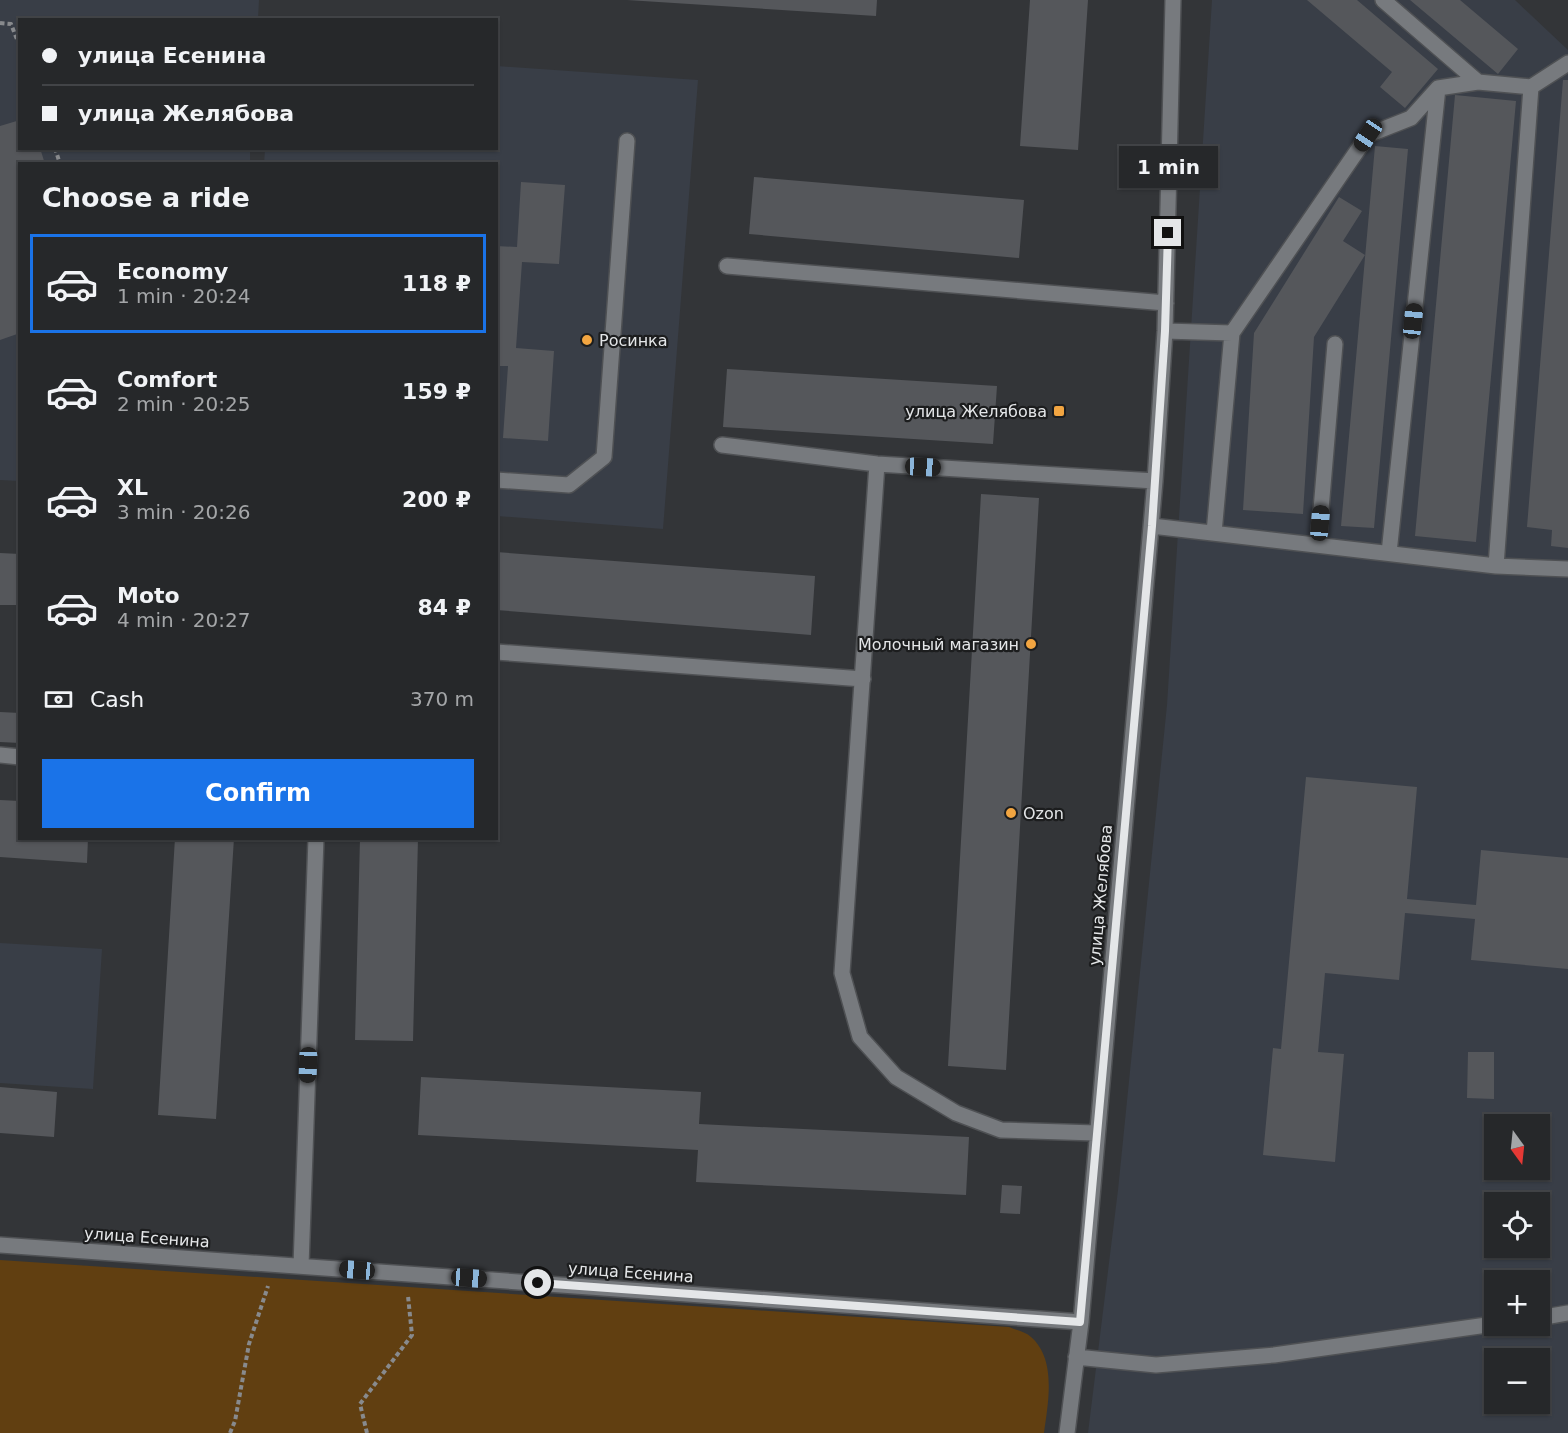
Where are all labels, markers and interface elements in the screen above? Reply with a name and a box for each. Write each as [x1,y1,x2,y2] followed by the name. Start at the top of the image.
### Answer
[78,43,266,68] text: улица Есенина
[78,101,294,126] text: улица Желябова
[1350,115,1386,155] car
[1118,146,1218,188] callout: 1 min
[1137,155,1200,179] text: 1 min
[42,182,250,213] text: Choose a ride
[1154,219,1181,246] route end
[45,257,99,311] icon: car
[117,259,228,284] text: Economy
[402,271,471,296] text: 118 ₽
[117,284,251,308] text: 1 min · 20:24
[1402,302,1424,340] car
[599,331,668,350] place label: Росинка
[580,333,594,347] marker: Росинка
[45,365,99,419] icon: car
[117,367,217,392] text: Comfort
[402,379,471,404] text: 159 ₽
[117,392,251,416] text: 2 min · 20:25
[905,402,1047,421] place label: улица Желябова
[1052,404,1066,418] marker: улица Желябова
[905,457,941,477] car
[45,473,99,527] icon: car
[117,475,148,500] text: XL
[402,487,471,512] text: 200 ₽
[117,500,251,524] text: 3 min · 20:26
[1309,504,1331,542] car
[45,581,99,635] icon: car
[117,583,180,608] text: Moto
[417,595,471,620] text: 84 ₽
[117,608,251,632] text: 4 min · 20:27
[858,635,1019,654] place label: Молочный магазин
[1024,637,1038,651] marker: Молочный магазин
[42,683,75,716] icon: cash
[90,687,144,712] text: Cash
[410,687,474,711] text: 370 m
[42,759,474,828] button: Confirm
[1023,804,1064,823] place label: Ozon
[1004,806,1018,820] marker: Ozon
[1085,824,1116,966] street label: улица Желябова
[298,1047,318,1083] car
[1484,1114,1550,1180] north arrow
[1484,1114,1550,1414] map controls
[1484,1192,1550,1258] button: locate
[84,1224,210,1251] street label: улица Есенина
[338,1259,376,1281] car
[568,1259,694,1286] street label: улица Есенина
[450,1268,488,1288] car
[524,1269,551,1296] route start
[1484,1270,1550,1336] button: +
[1484,1348,1550,1414] button: −

